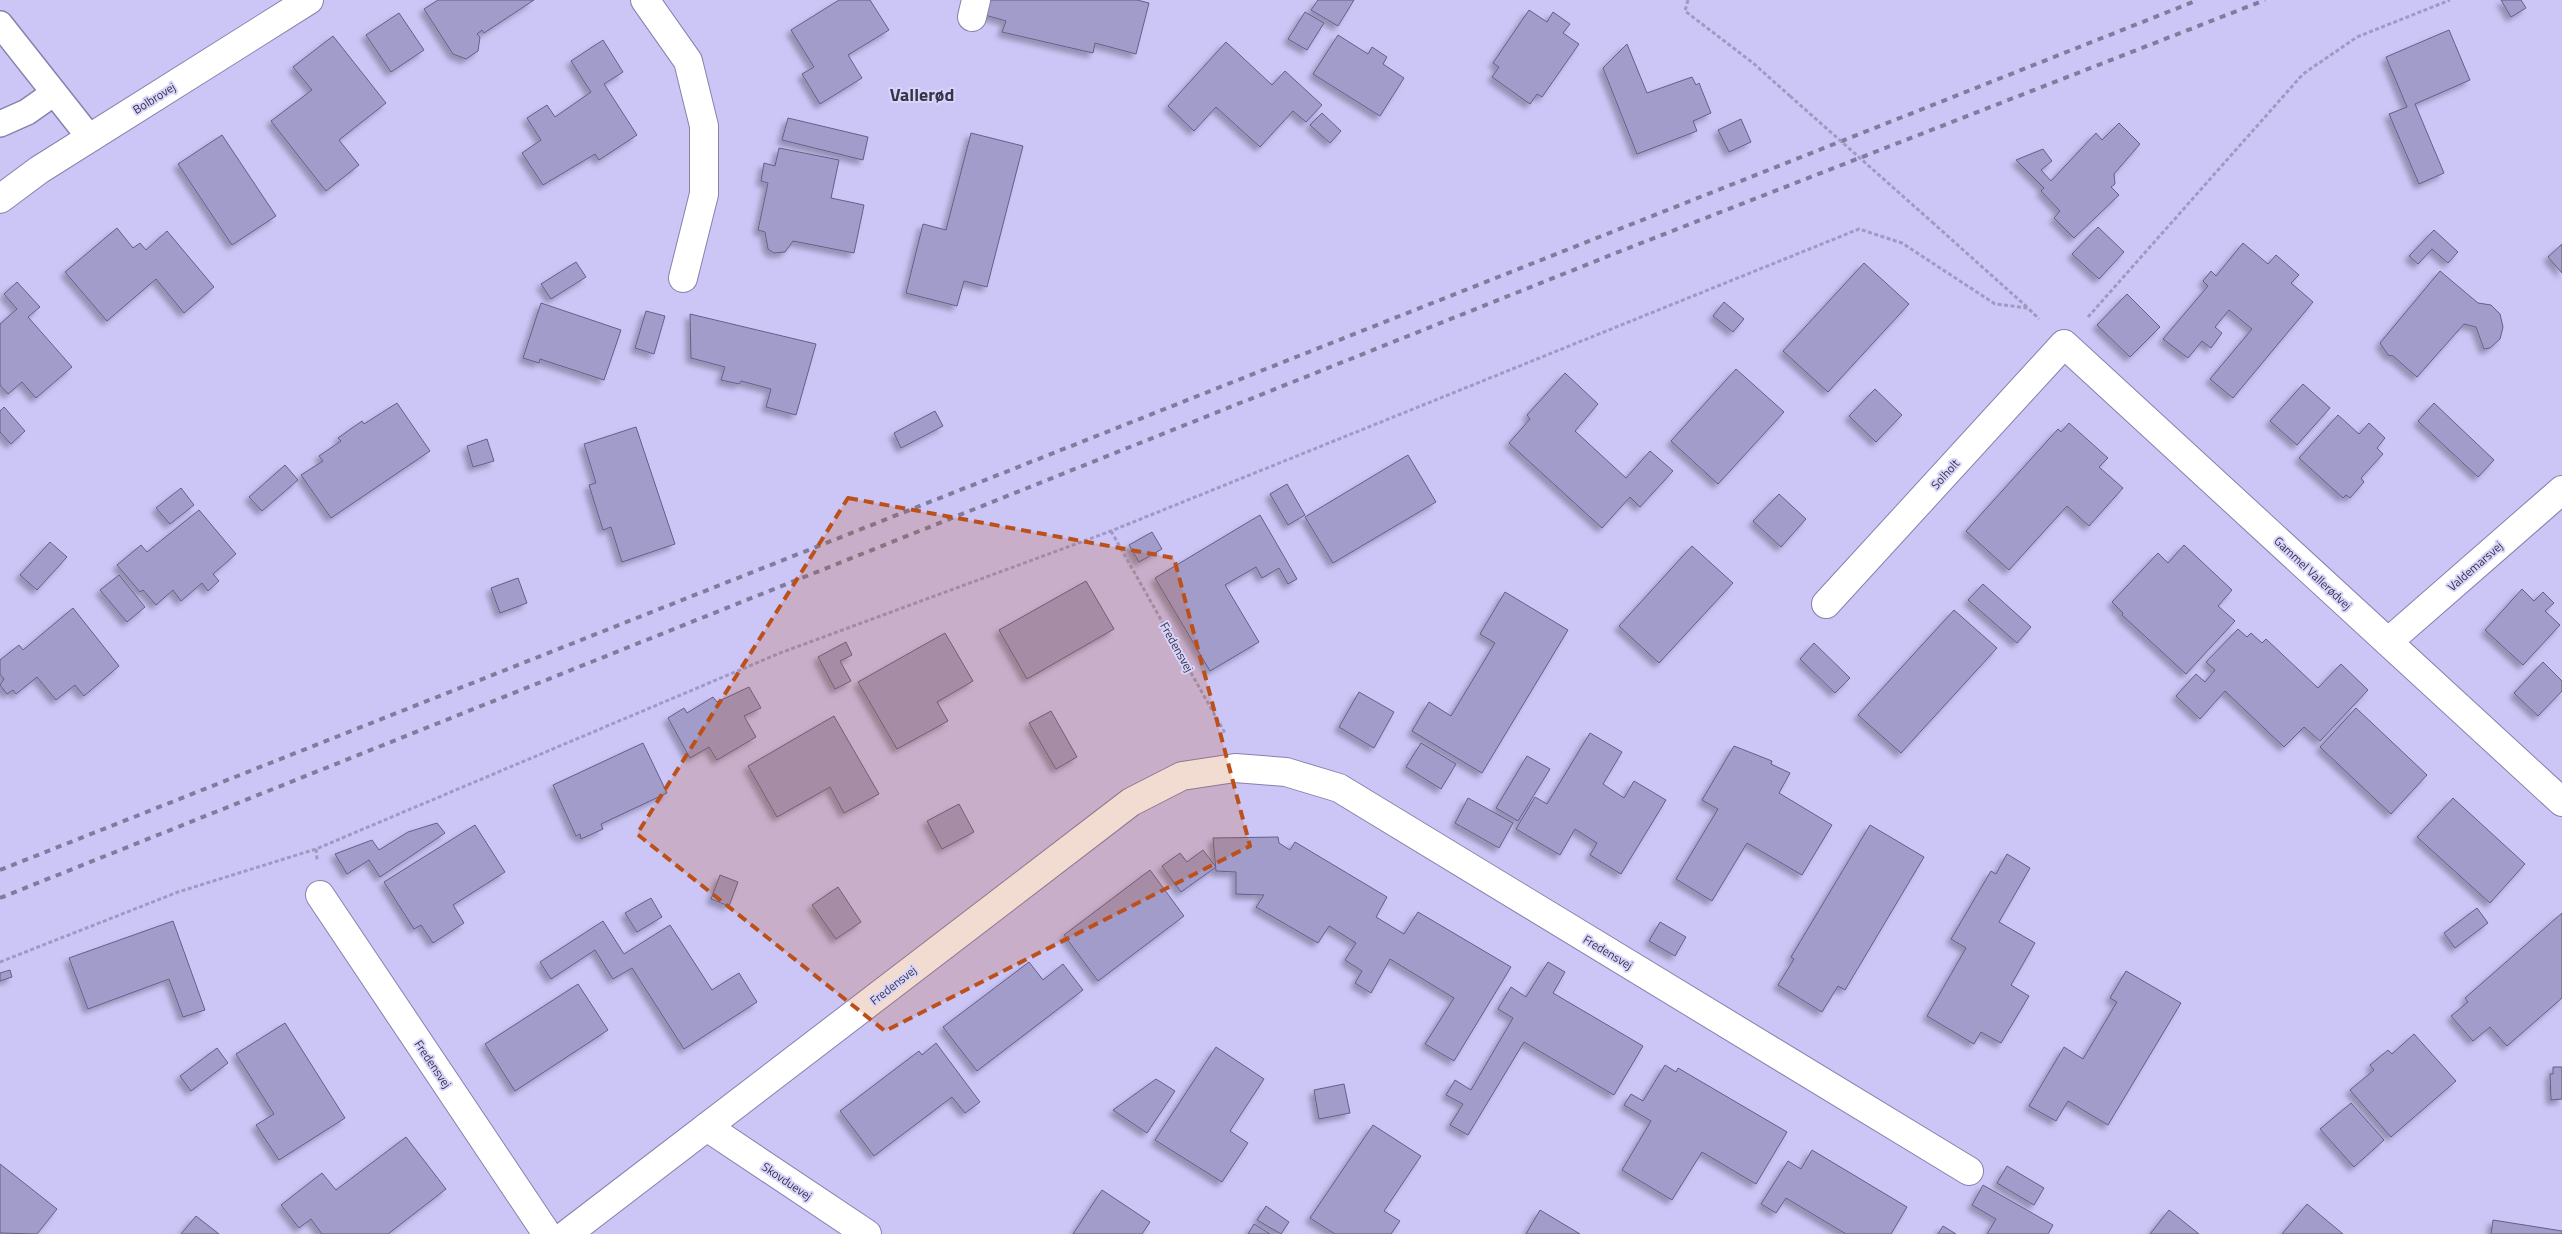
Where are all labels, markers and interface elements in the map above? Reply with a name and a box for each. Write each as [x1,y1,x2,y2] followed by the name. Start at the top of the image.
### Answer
[129,77,179,119] street label: Bolbrovej
[890,81,954,108] district label: Vallerød
[1926,454,1964,494] street label: Solholt
[2270,532,2356,614] street label: Gammel Vallerødvej
[2443,537,2507,595] street label: Valdemarsvej
[1155,618,1199,676] street label: Fredensvej
[1580,930,1636,974] street label: Fredensvej
[866,961,920,1009] street label: Fredensvej
[410,1036,456,1092] street label: Fredensvej
[758,1157,816,1205] street label: Skovduevej

